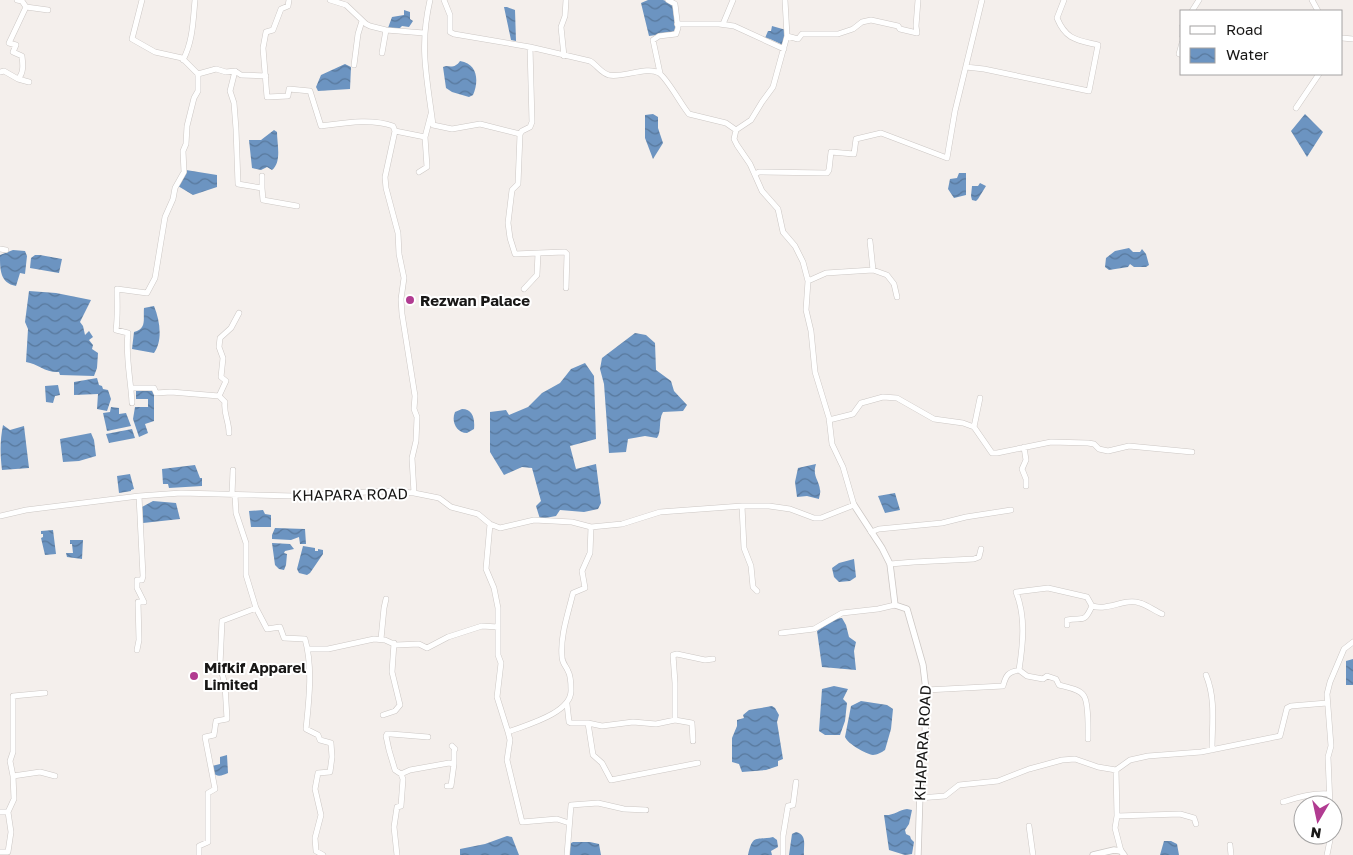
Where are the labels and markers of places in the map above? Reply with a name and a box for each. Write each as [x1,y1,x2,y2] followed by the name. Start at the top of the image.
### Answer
[420,291,530,309] place label: Rezwan Palace
[404,294,416,306] marker: Rezwan Palace
[204,658,306,693] place label: Mifkif Apparel Limited
[188,670,200,682] marker: Mifkif Apparel Limited

